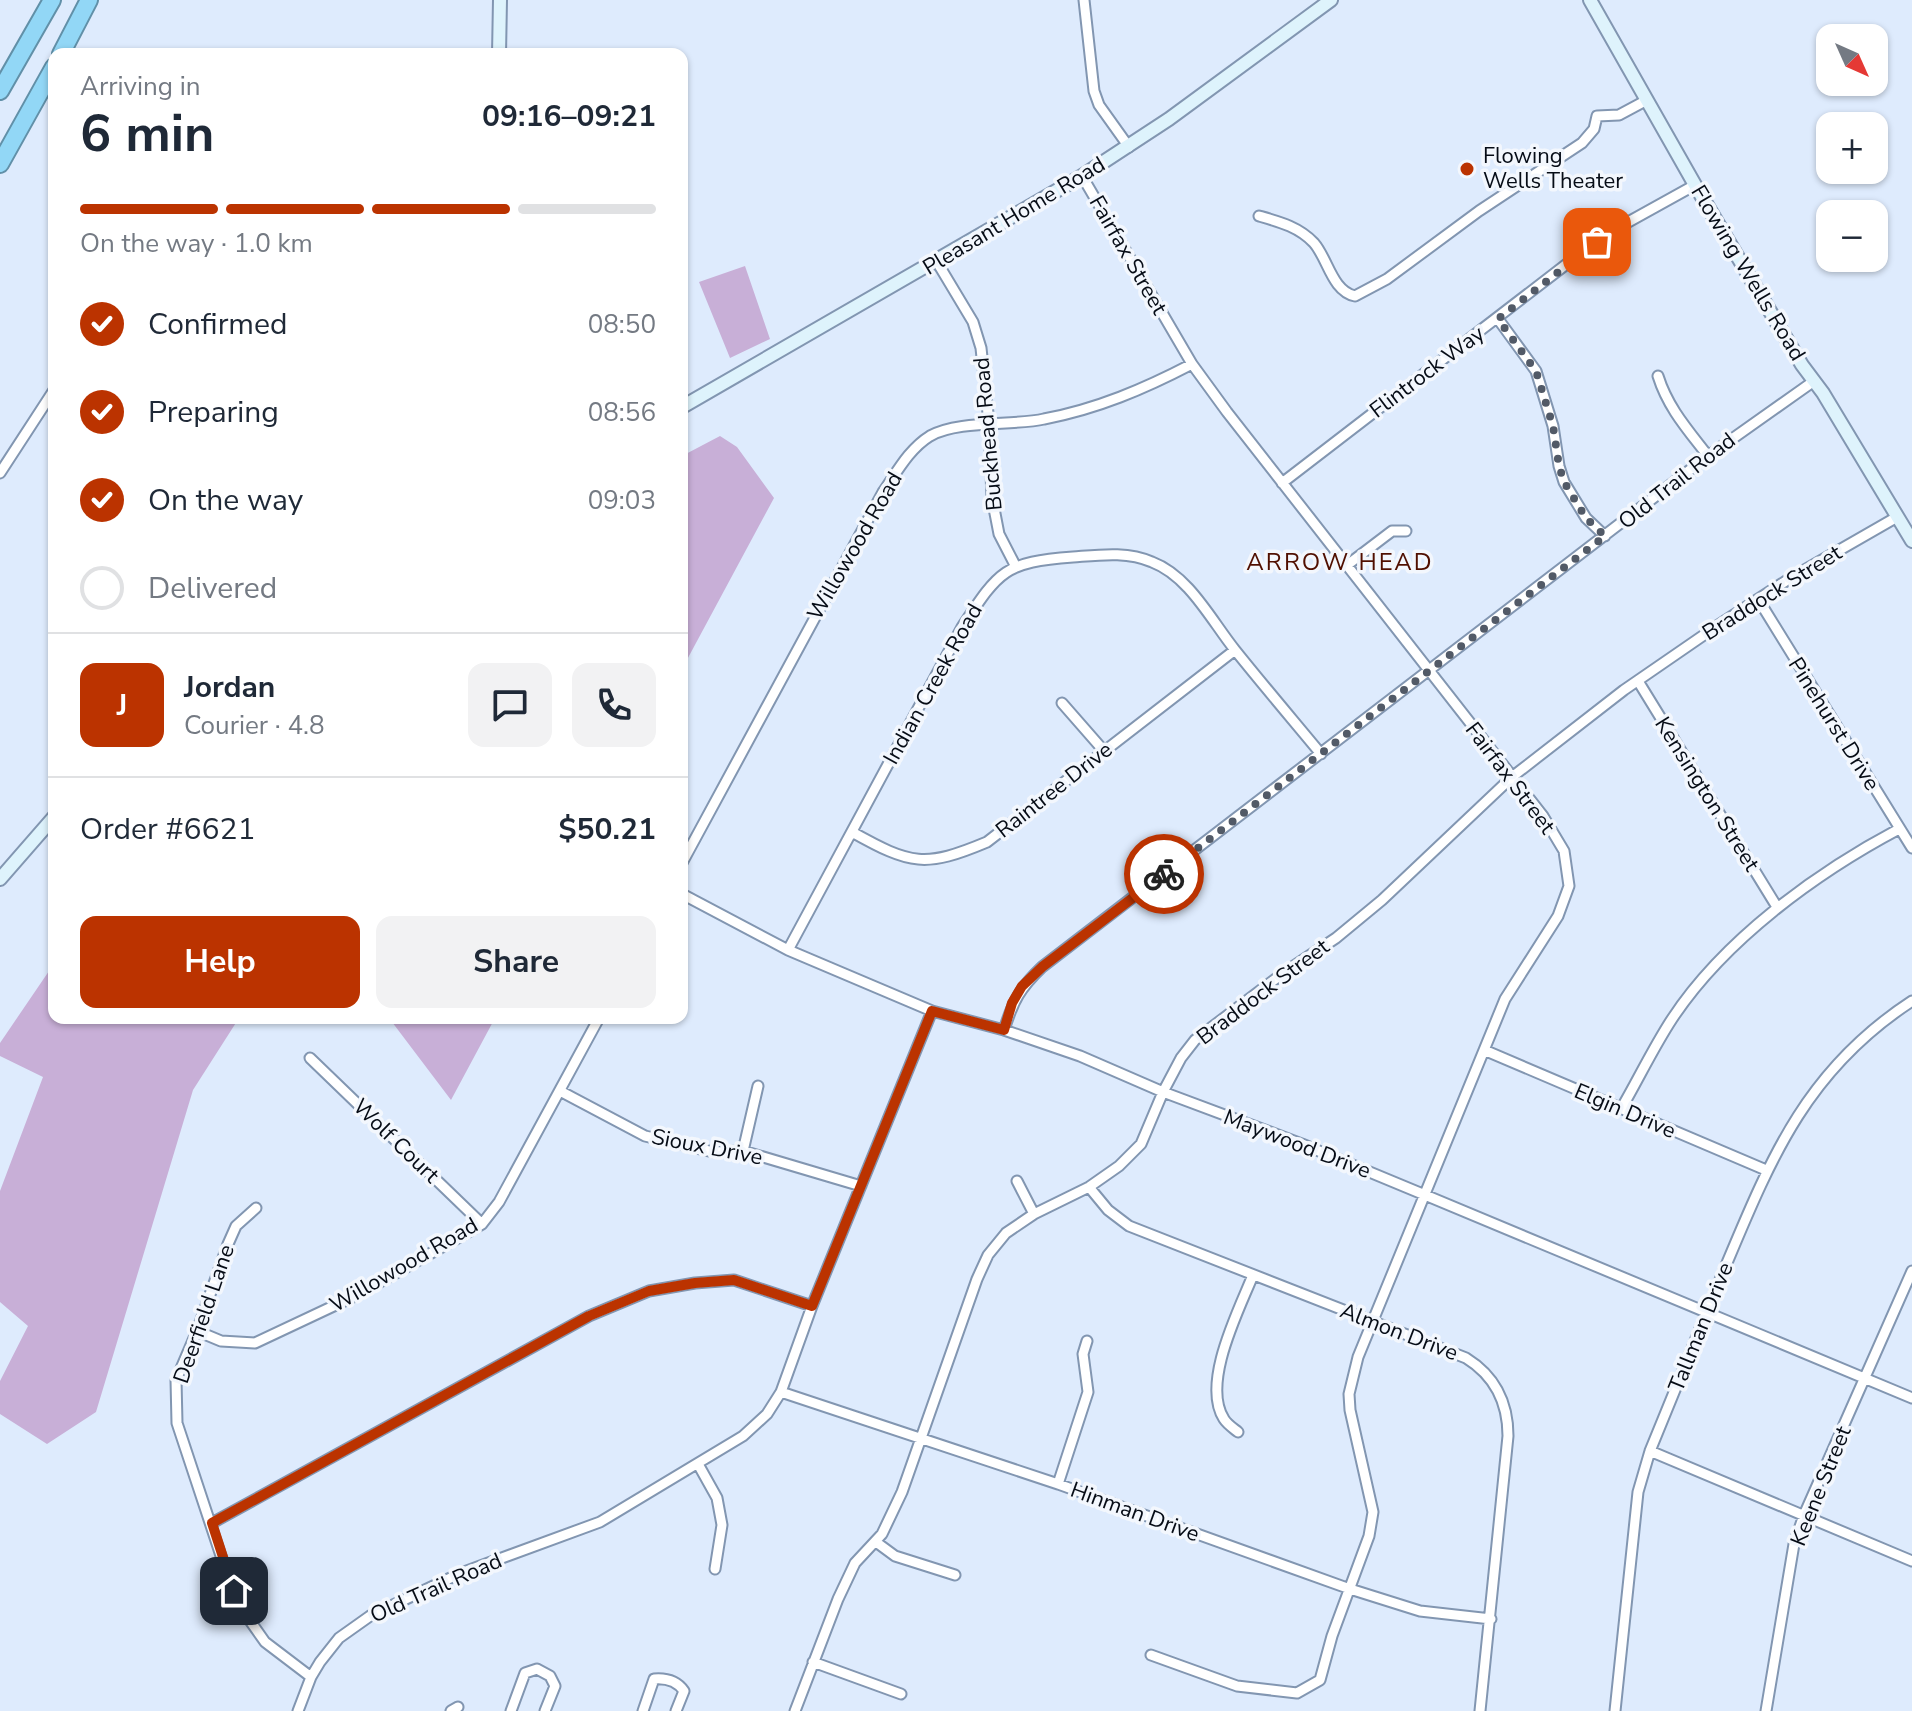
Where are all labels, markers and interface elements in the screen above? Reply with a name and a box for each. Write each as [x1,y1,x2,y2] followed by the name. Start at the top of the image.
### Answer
[1816,24,1888,96] north arrow
[1816,24,1888,272] map controls
[80,69,201,104] text: Arriving in
[482,96,656,137] text: 09:16–09:21
[80,98,215,169] text: 6 min
[1816,112,1888,184] button: +
[1483,141,1623,196] place label: Flowing Wells Theater
[917,150,1111,282] street label: Pleasant Home Road
[1458,160,1476,178] marker: Flowing Wells Theater
[1684,179,1812,367] street label: Flowing Wells Road
[1082,190,1174,320] street label: Fairfax Street
[1816,200,1888,272] button: −
[1563,208,1631,276] pin
[1575,220,1619,264] icon: bag
[80,226,313,261] text: On the way · 1.0 km
[80,302,124,346] icon: check
[148,304,288,345] text: Confirmed
[588,307,656,342] text: 08:50
[1363,319,1491,425] street label: Flintrock Way
[966,356,1010,512] street label: Buckhead Road
[80,390,124,434] icon: check
[148,392,279,433] text: Preparing
[588,395,656,430] text: 08:56
[1612,426,1742,536] street label: Old Trail Road
[800,466,910,626] street label: Willowood Road
[80,478,124,522] icon: check
[148,480,303,521] text: On the way
[588,483,656,518] text: 09:03
[1697,538,1848,648] street label: Braddock Street
[1246,546,1434,578] district label: ARROW HEAD
[148,568,277,609] text: Delivered
[876,598,990,770] street label: Indian Creek Road
[1781,652,1887,796] street label: Pinehurst Drive
[468,663,552,747] button: chat
[572,663,656,747] button: phone
[184,667,275,708] text: Jordan
[117,685,127,726] text: J
[184,708,325,743] text: Courier · 4.8
[1647,711,1767,877] street label: Kensington Street
[1458,716,1562,840] street label: Fairfax Street
[989,735,1119,845] street label: Raintree Drive
[80,809,255,850] text: Order #6621
[559,809,656,850] text: $50.21
[1124,834,1204,914] courier
[1142,852,1186,896] icon: bike
[80,916,360,1008] button: Help
[376,916,656,1008] button: Share
[1190,932,1336,1052] street label: Braddock Street
[1570,1076,1680,1146] street label: Elgin Drive
[346,1092,446,1190] street label: Wolf Court
[1219,1102,1375,1186] street label: Maywood Drive
[649,1122,765,1172] street label: Sioux Drive
[324,1210,484,1320] street label: Willowood Road
[166,1241,242,1387] street label: Deerfield Lane
[1661,1258,1741,1396] street label: Tallman Drive
[1336,1296,1462,1368] street label: Almon Drive
[1783,1421,1859,1550] street label: Keene Street
[1066,1475,1204,1549] street label: Hinman Drive
[365,1546,507,1630] street label: Old Trail Road
[200,1557,268,1625] pin
[212,1569,256,1613] icon: home

